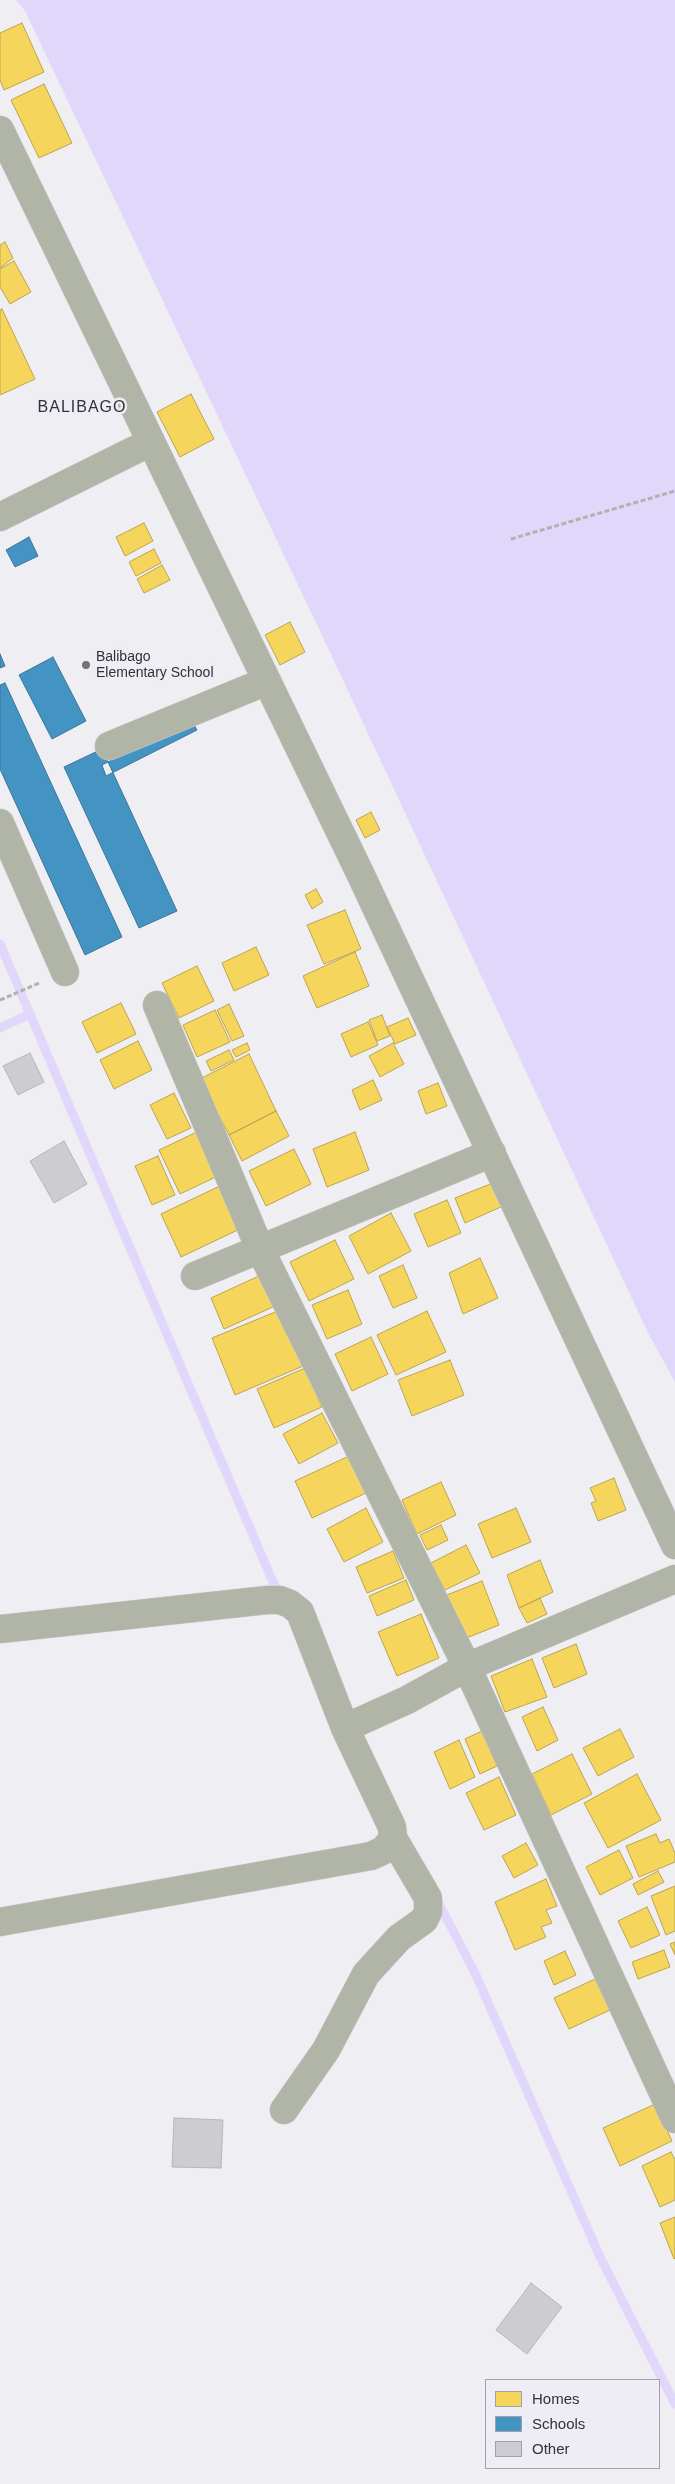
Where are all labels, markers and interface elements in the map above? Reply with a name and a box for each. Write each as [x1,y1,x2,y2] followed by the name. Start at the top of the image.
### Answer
[37,398,127,418] district label: BALIBAGO
[96,649,214,682] place label: Balibago Elementary School
[80,659,92,671] marker: Balibago Elementary School
[485,2379,660,2469] legend
[532,2390,580,2407] text: Homes
[532,2415,585,2432] text: Schools
[532,2440,570,2457] text: Other

